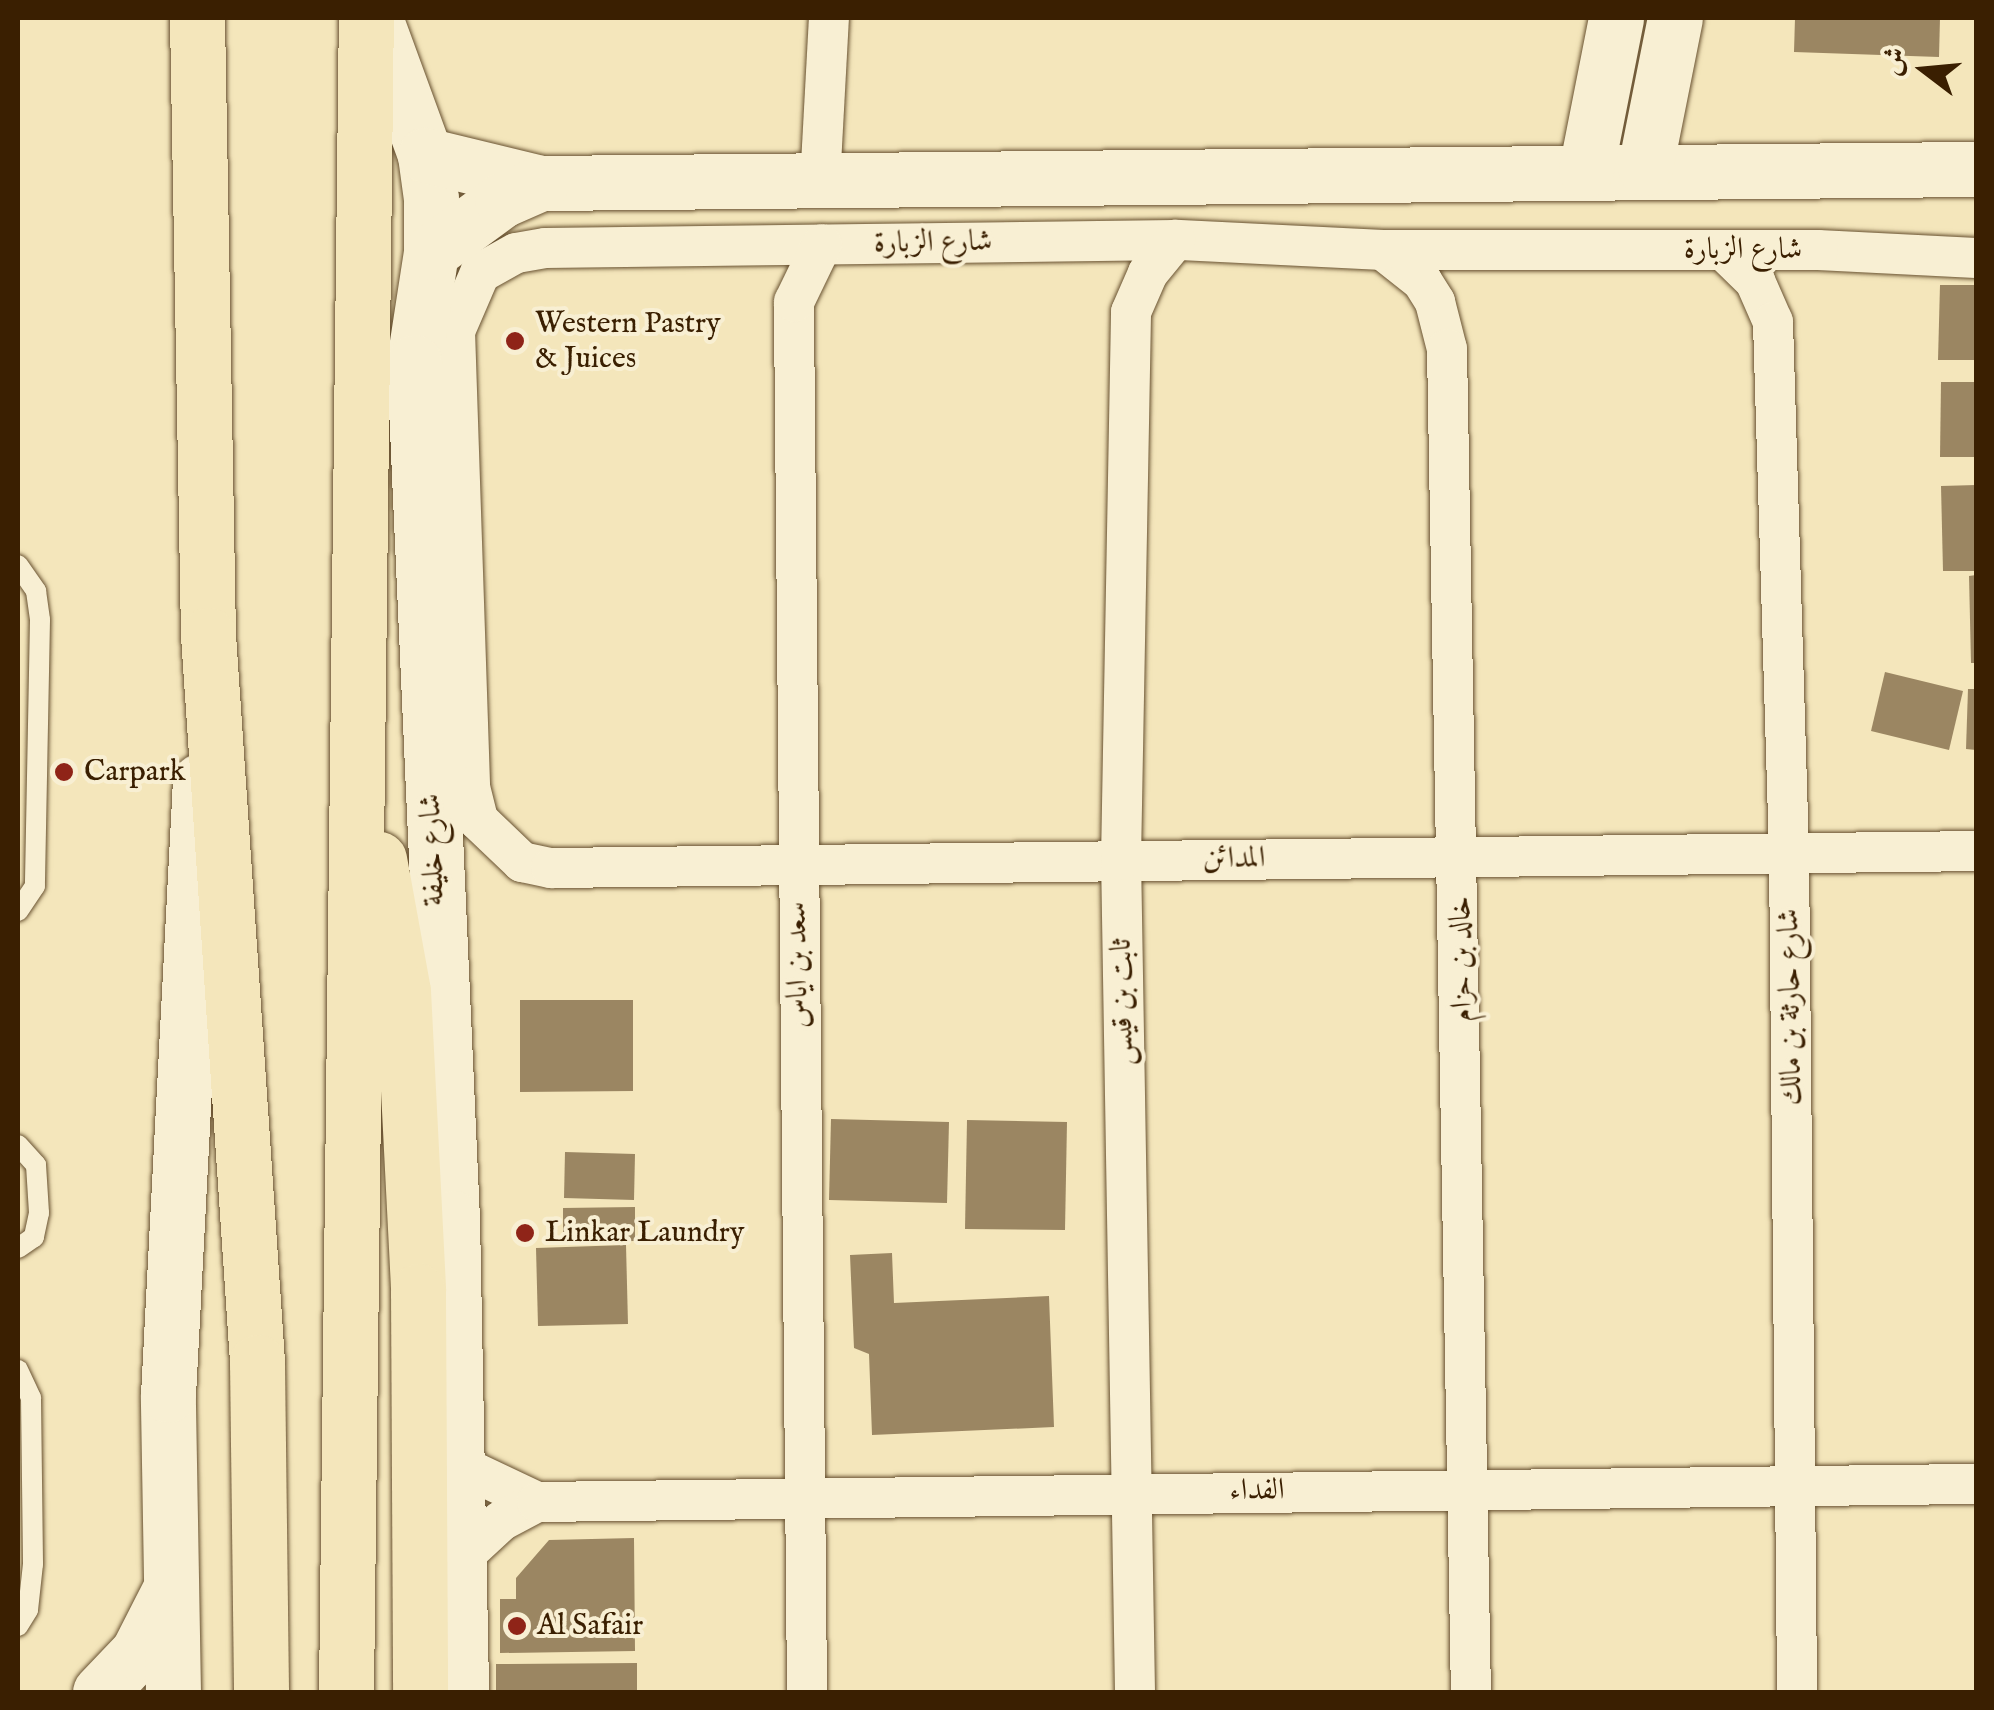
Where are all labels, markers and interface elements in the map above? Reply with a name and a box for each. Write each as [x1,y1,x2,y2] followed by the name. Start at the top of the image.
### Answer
[1874,20,1974,120] north arrow
[1874,43,1915,80] text: ش
[873,224,993,262] street label: شارع الزبارة
[1684,232,1802,268] street label: شارع الزبارة
[535,306,721,376] place label: Western Pastry & Juices
[504,330,526,352] marker: Western Pastry & Juices
[84,754,186,790] place label: Carpark
[53,761,75,783] marker: Carpark
[413,793,453,907] street label: شارع خليفة
[1202,840,1266,878] street label: المدائن
[1443,896,1481,1022] street label: خالد بن حزام
[779,901,817,1029] street label: سعد بن اياس
[1771,908,1811,1106] street label: شارع حارثة بن مالك
[1104,938,1142,1066] street label: ثابت بن قيس
[545,1215,745,1251] place label: Linkar Laundry
[514,1222,536,1244] marker: Linkar Laundry
[1229,1473,1285,1509] street label: الفداء
[537,1608,643,1644] place label: Al Safair
[506,1615,528,1637] marker: Al Safair

